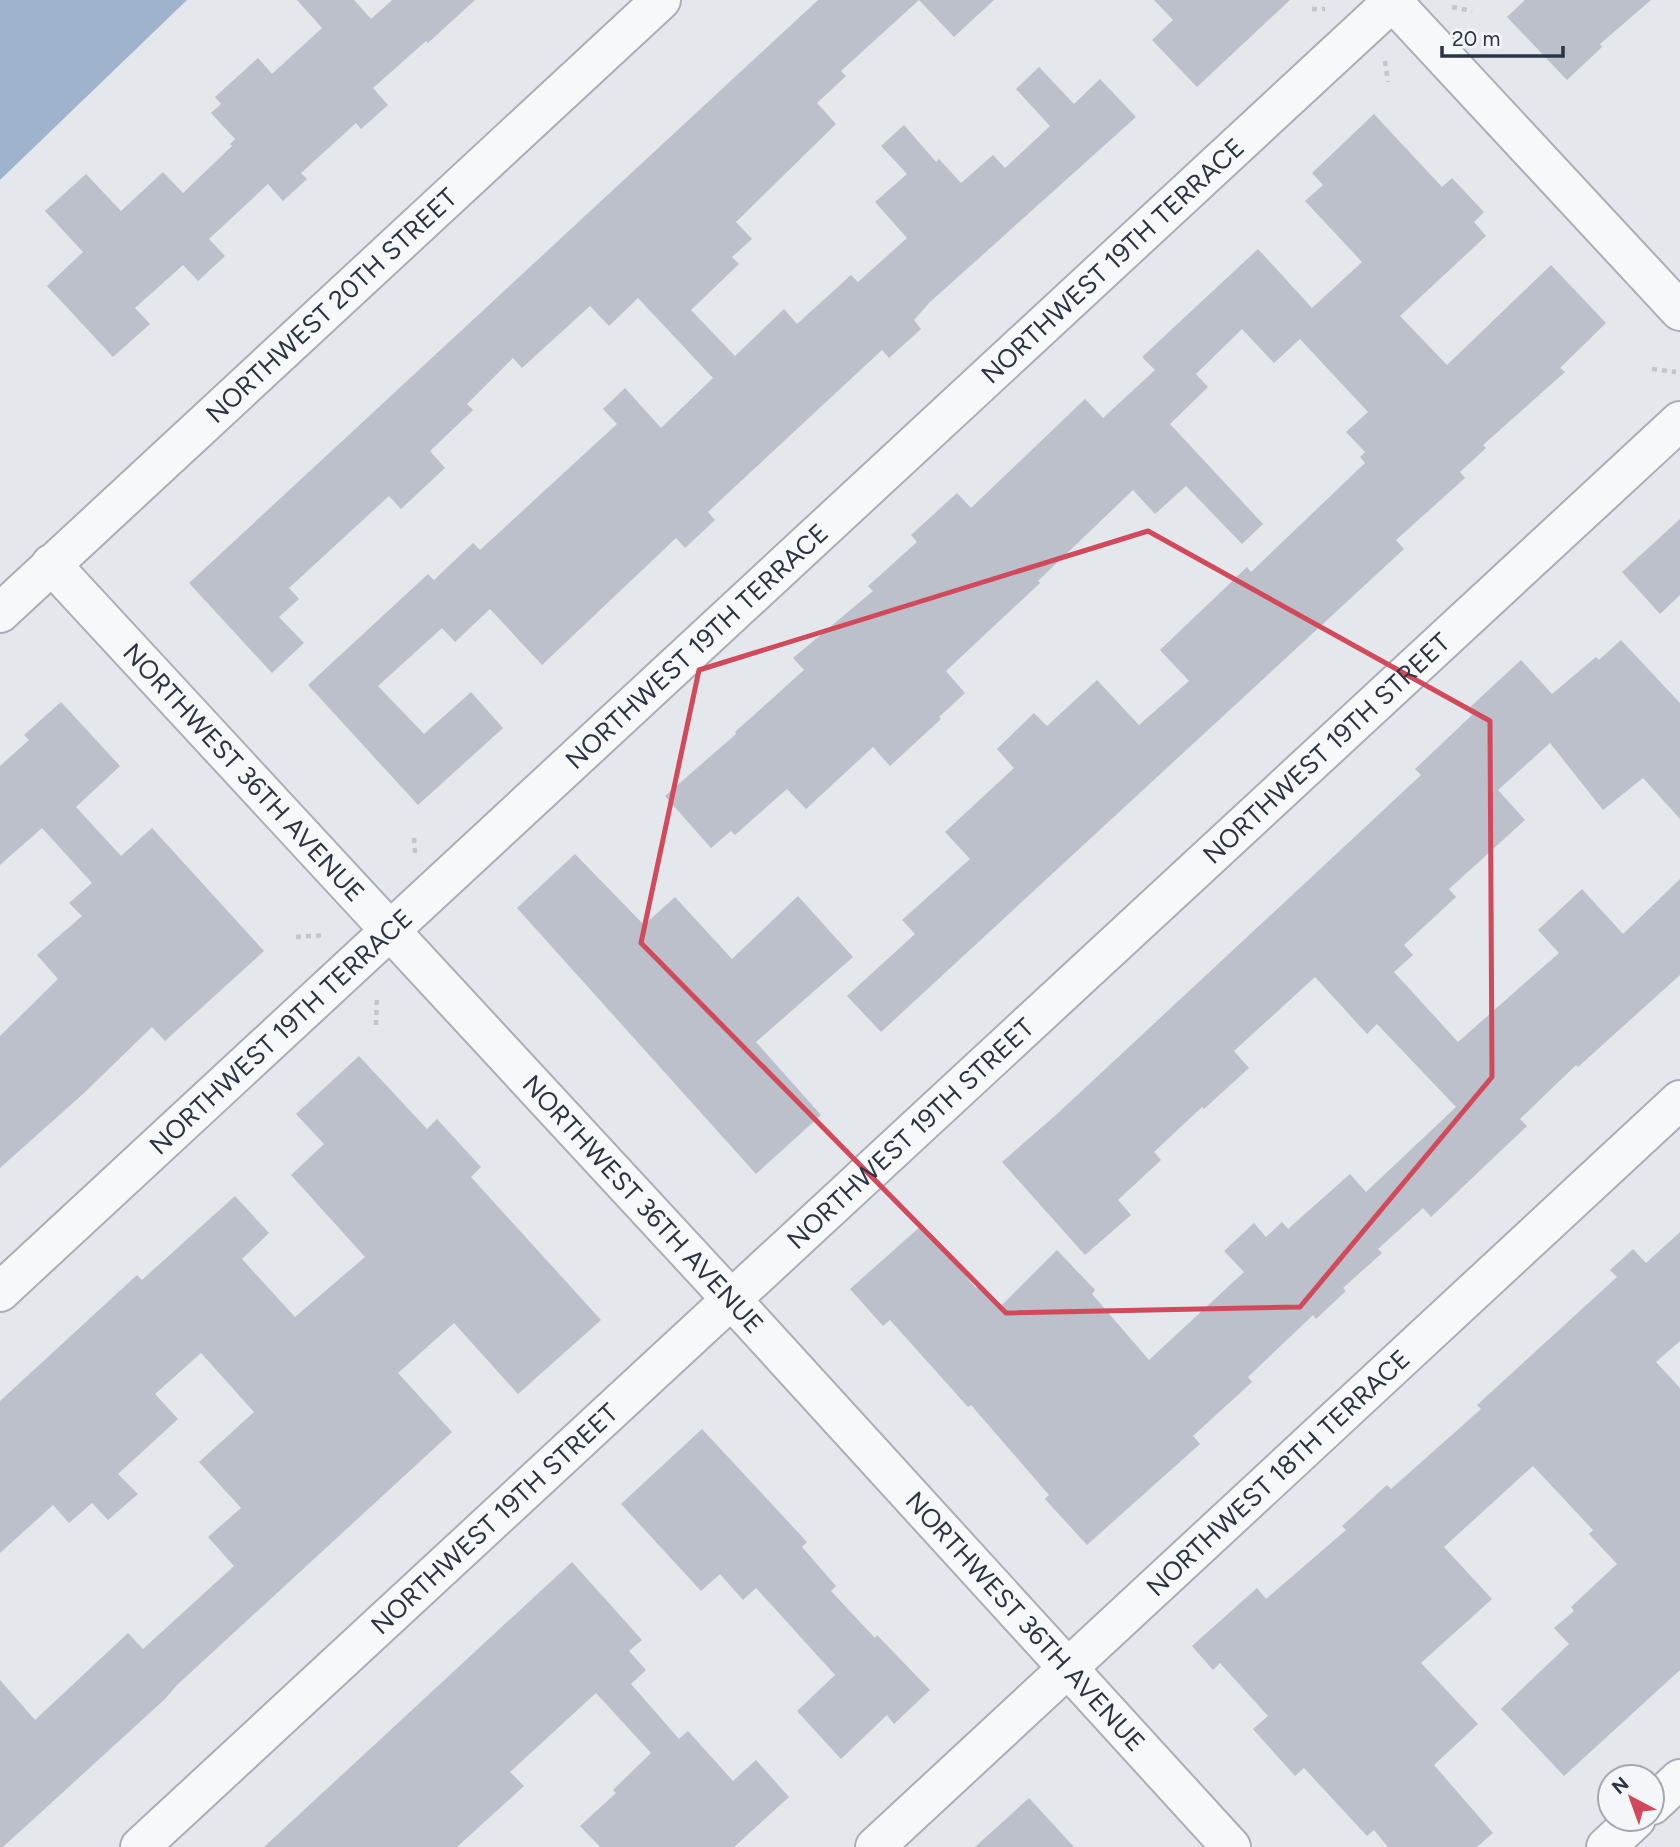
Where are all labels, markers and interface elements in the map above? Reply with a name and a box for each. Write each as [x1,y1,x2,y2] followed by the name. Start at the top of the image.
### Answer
[1442,14,1563,58] scale bar
[1452,26,1500,51] text: 20 m
[975,131,1251,390] street label: NORTHWEST 19TH TERRACE
[199,181,464,430] street label: NORTHWEST 20TH STREET
[559,517,835,776] street label: NORTHWEST 19TH TERRACE
[1196,626,1457,871] street label: NORTHWEST 19TH STREET
[116,637,371,908] street label: NORTHWEST 36TH AVENUE
[143,902,419,1161] street label: NORTHWEST 19TH TERRACE
[780,1011,1041,1256] street label: NORTHWEST 19TH STREET
[516,1068,770,1340] street label: NORTHWEST 36TH AVENUE
[1140,1343,1417,1603] street label: NORTHWEST 18TH TERRACE
[364,1396,625,1641] street label: NORTHWEST 19TH STREET
[899,1485,1152,1758] street label: NORTHWEST 36TH AVENUE
[1596,1763,1666,1833] north arrow
[1607,1772,1633,1799] text: N

